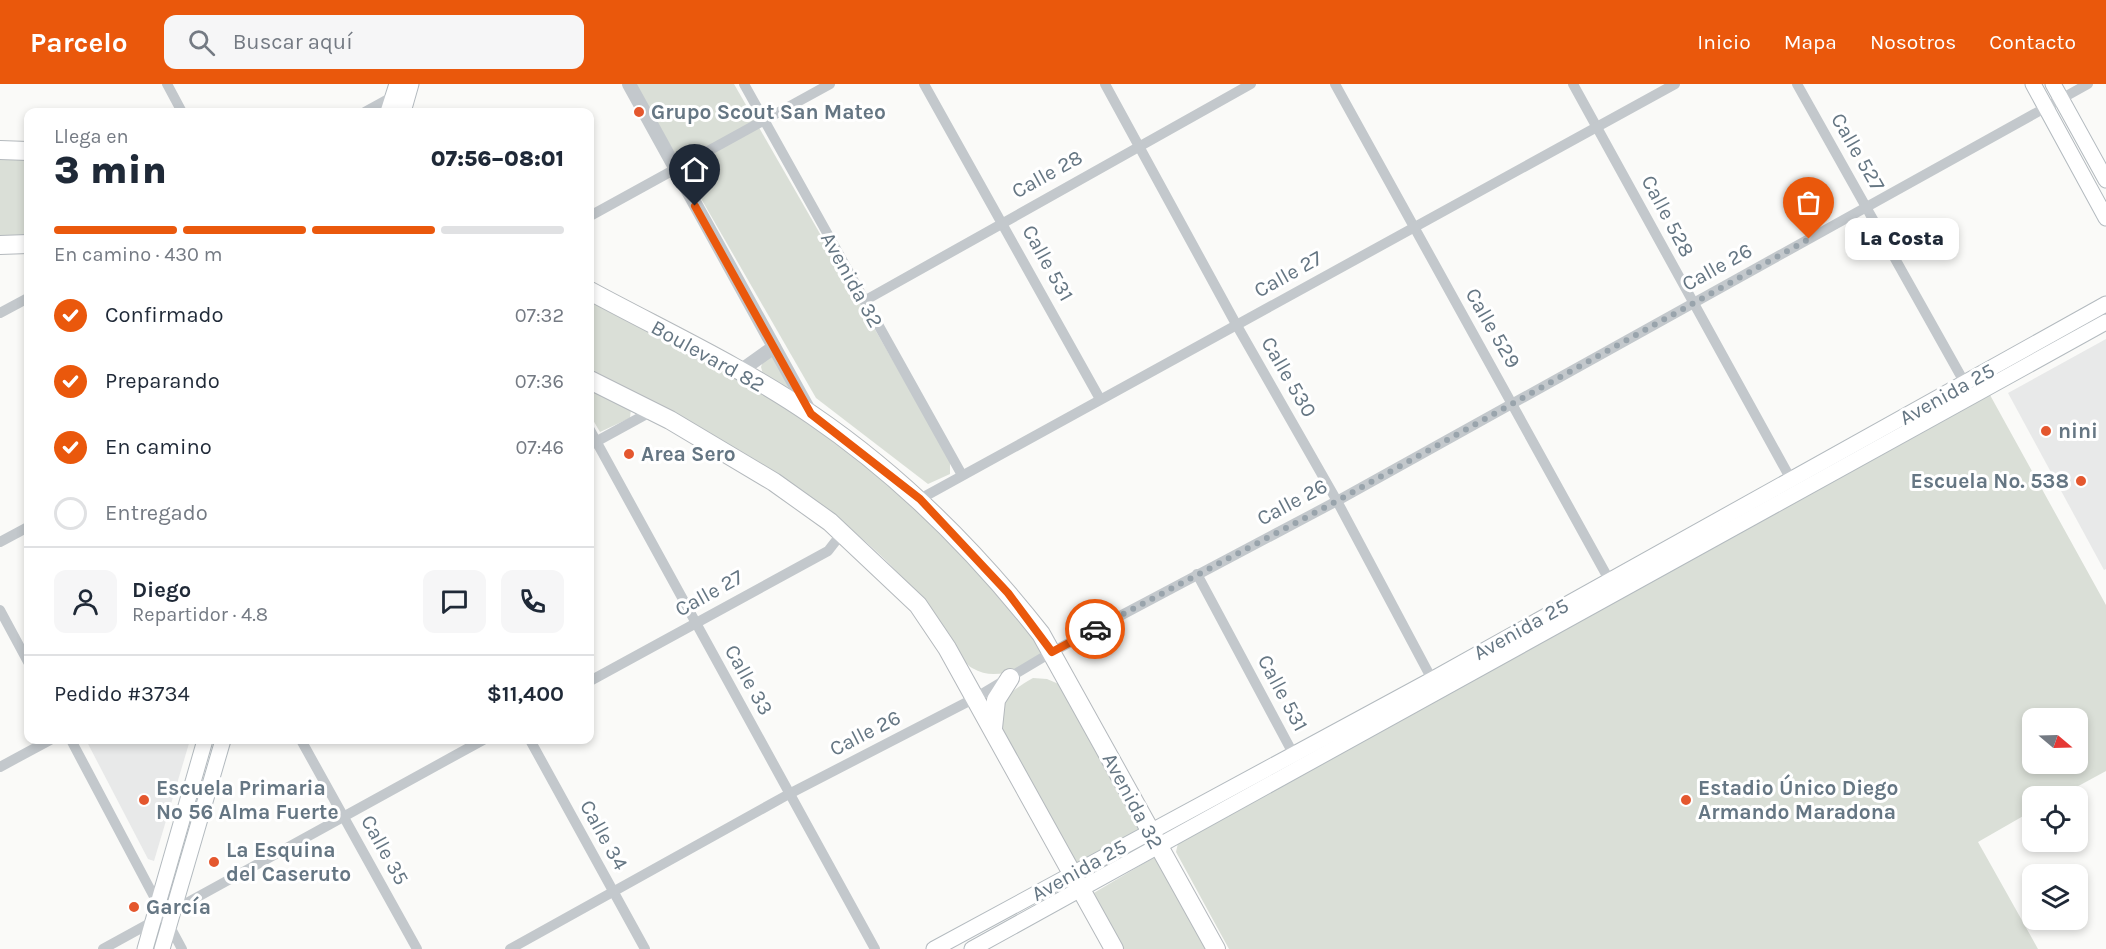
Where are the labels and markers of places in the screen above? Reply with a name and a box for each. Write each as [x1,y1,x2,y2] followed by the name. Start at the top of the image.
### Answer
[651,100,886,124] place label: Grupo Scout San Mateo
[632,105,646,119] marker: Grupo Scout San Mateo
[669,144,720,206] pin
[1783,177,1834,239] pin
[1845,218,1959,260] callout: La Costa
[2058,419,2098,443] place label: nini
[2039,424,2053,438] marker: nini
[641,442,736,466] place label: Area Sero
[622,447,636,461] marker: Area Sero
[1911,469,2069,493] place label: Escuela No. 538
[2074,474,2088,488] marker: Escuela No. 538
[1698,774,1898,824] place label: Estadio Único Diego Armando Maradona
[156,776,339,824] place label: Escuela Primaria No 56 Alma Fuerte
[137,793,151,807] marker: Escuela Primaria No 56 Alma Fuerte
[1679,793,1693,807] marker: Estadio Único Diego Armando Maradona
[226,838,351,886] place label: La Esquina del Caseruto
[207,855,221,869] marker: La Esquina del Caseruto
[146,895,211,919] place label: García
[127,900,141,914] marker: García

